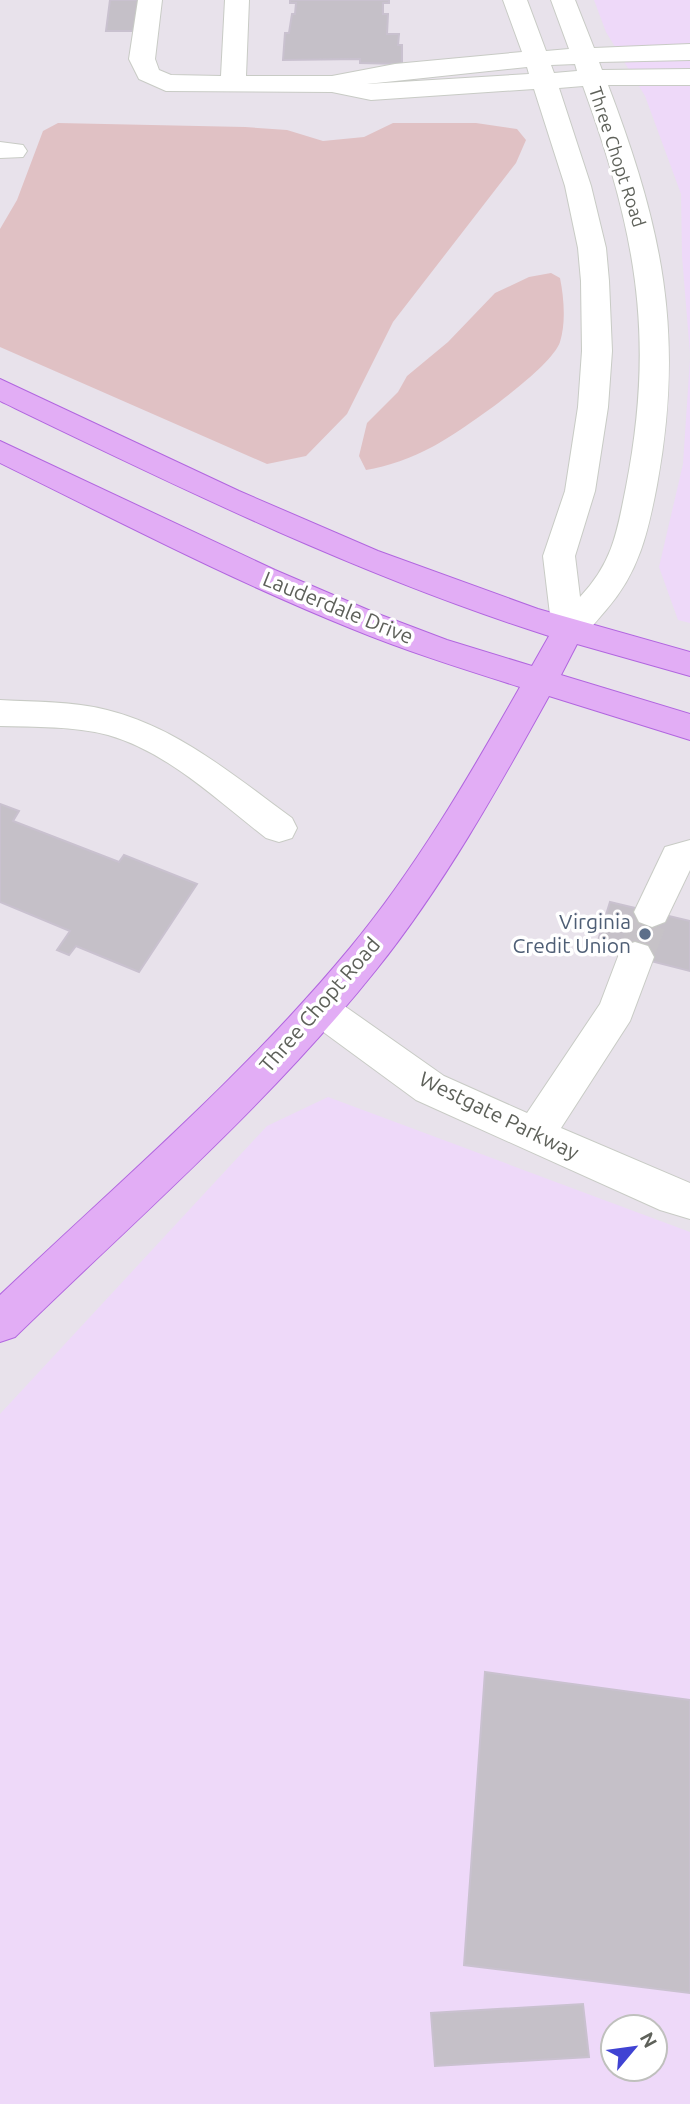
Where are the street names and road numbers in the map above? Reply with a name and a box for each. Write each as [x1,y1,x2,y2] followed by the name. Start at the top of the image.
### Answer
[586,84,650,229] street label: Three Chopt Road
[260,566,417,648] street label: Lauderdale Drive
[254,932,384,1077] street label: Three Chopt Road
[416,1066,583,1164] street label: Westgate Parkway

